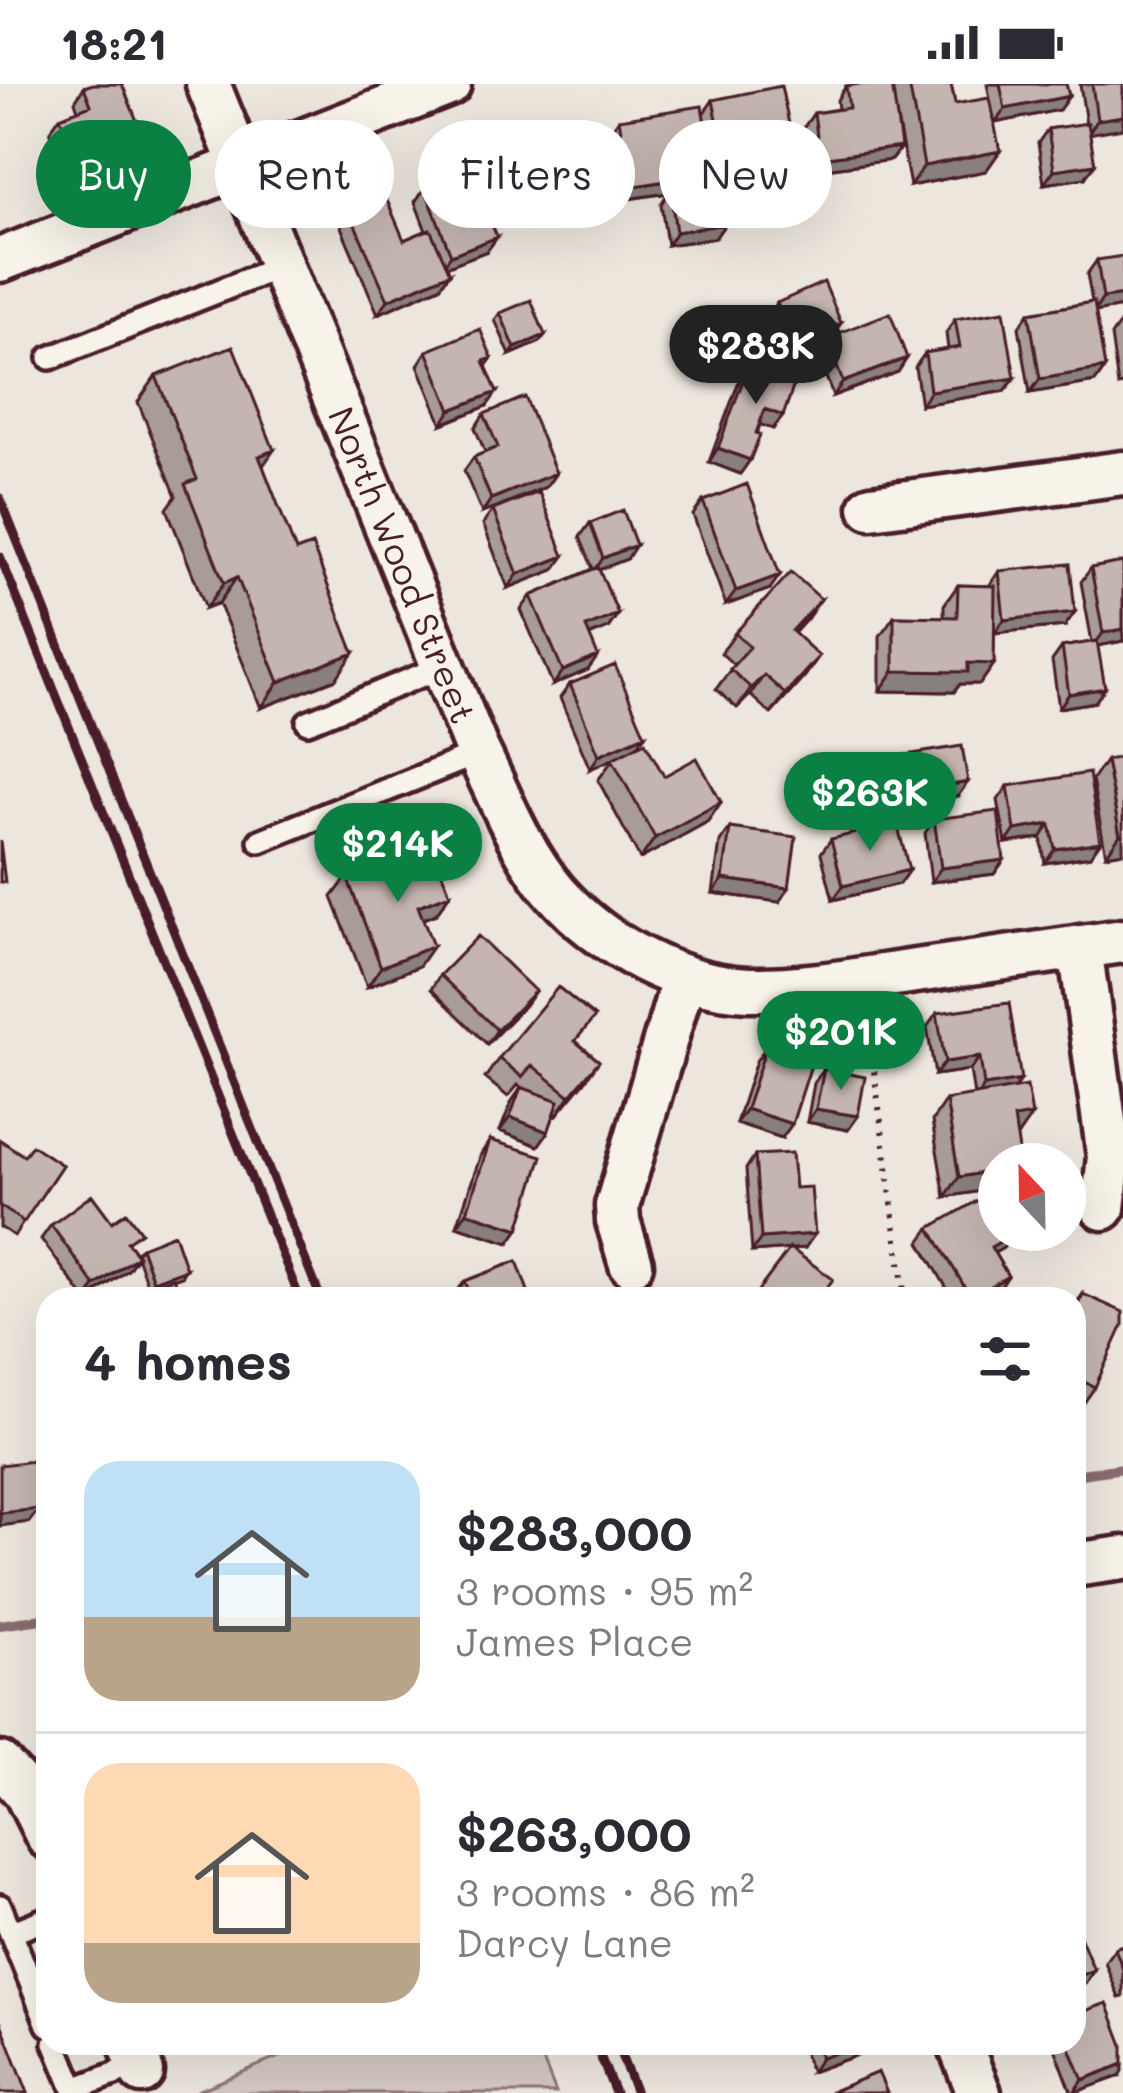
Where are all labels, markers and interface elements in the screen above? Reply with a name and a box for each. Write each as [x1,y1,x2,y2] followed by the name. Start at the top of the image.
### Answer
[60,13,167,71] text: 18:21
[36,120,191,228] chip: Buy
[215,120,394,228] chip: Rent
[418,120,635,228] chip: Filters
[659,120,832,228] chip: New
[672,305,840,407] pin: $283K
[696,318,816,369] text: $283K
[319,400,489,730] street label: North Wood Street
[786,752,954,854] pin: $263K
[811,765,929,816] text: $263K
[314,803,482,905] pin: $214K
[341,816,455,867] text: $214K
[757,991,925,1093] pin: $201K
[784,1004,898,1055] text: $201K
[978,1143,1086,1251] north arrow
[978,1143,1086,1251] map controls
[84,1326,292,1393] text: 4 homes
[972,1326,1038,1392] icon: filters
[456,1497,692,1564] text: $283,000
[180,1509,324,1653] icon: home
[456,1564,753,1615] text: 3 rooms · 95 m²
[456,1615,693,1666] text: James Place
[456,1798,692,1865] text: $263,000
[180,1811,324,1955] icon: home
[456,1865,755,1916] text: 3 rooms · 86 m²
[456,1916,673,1967] text: Darcy Lane

